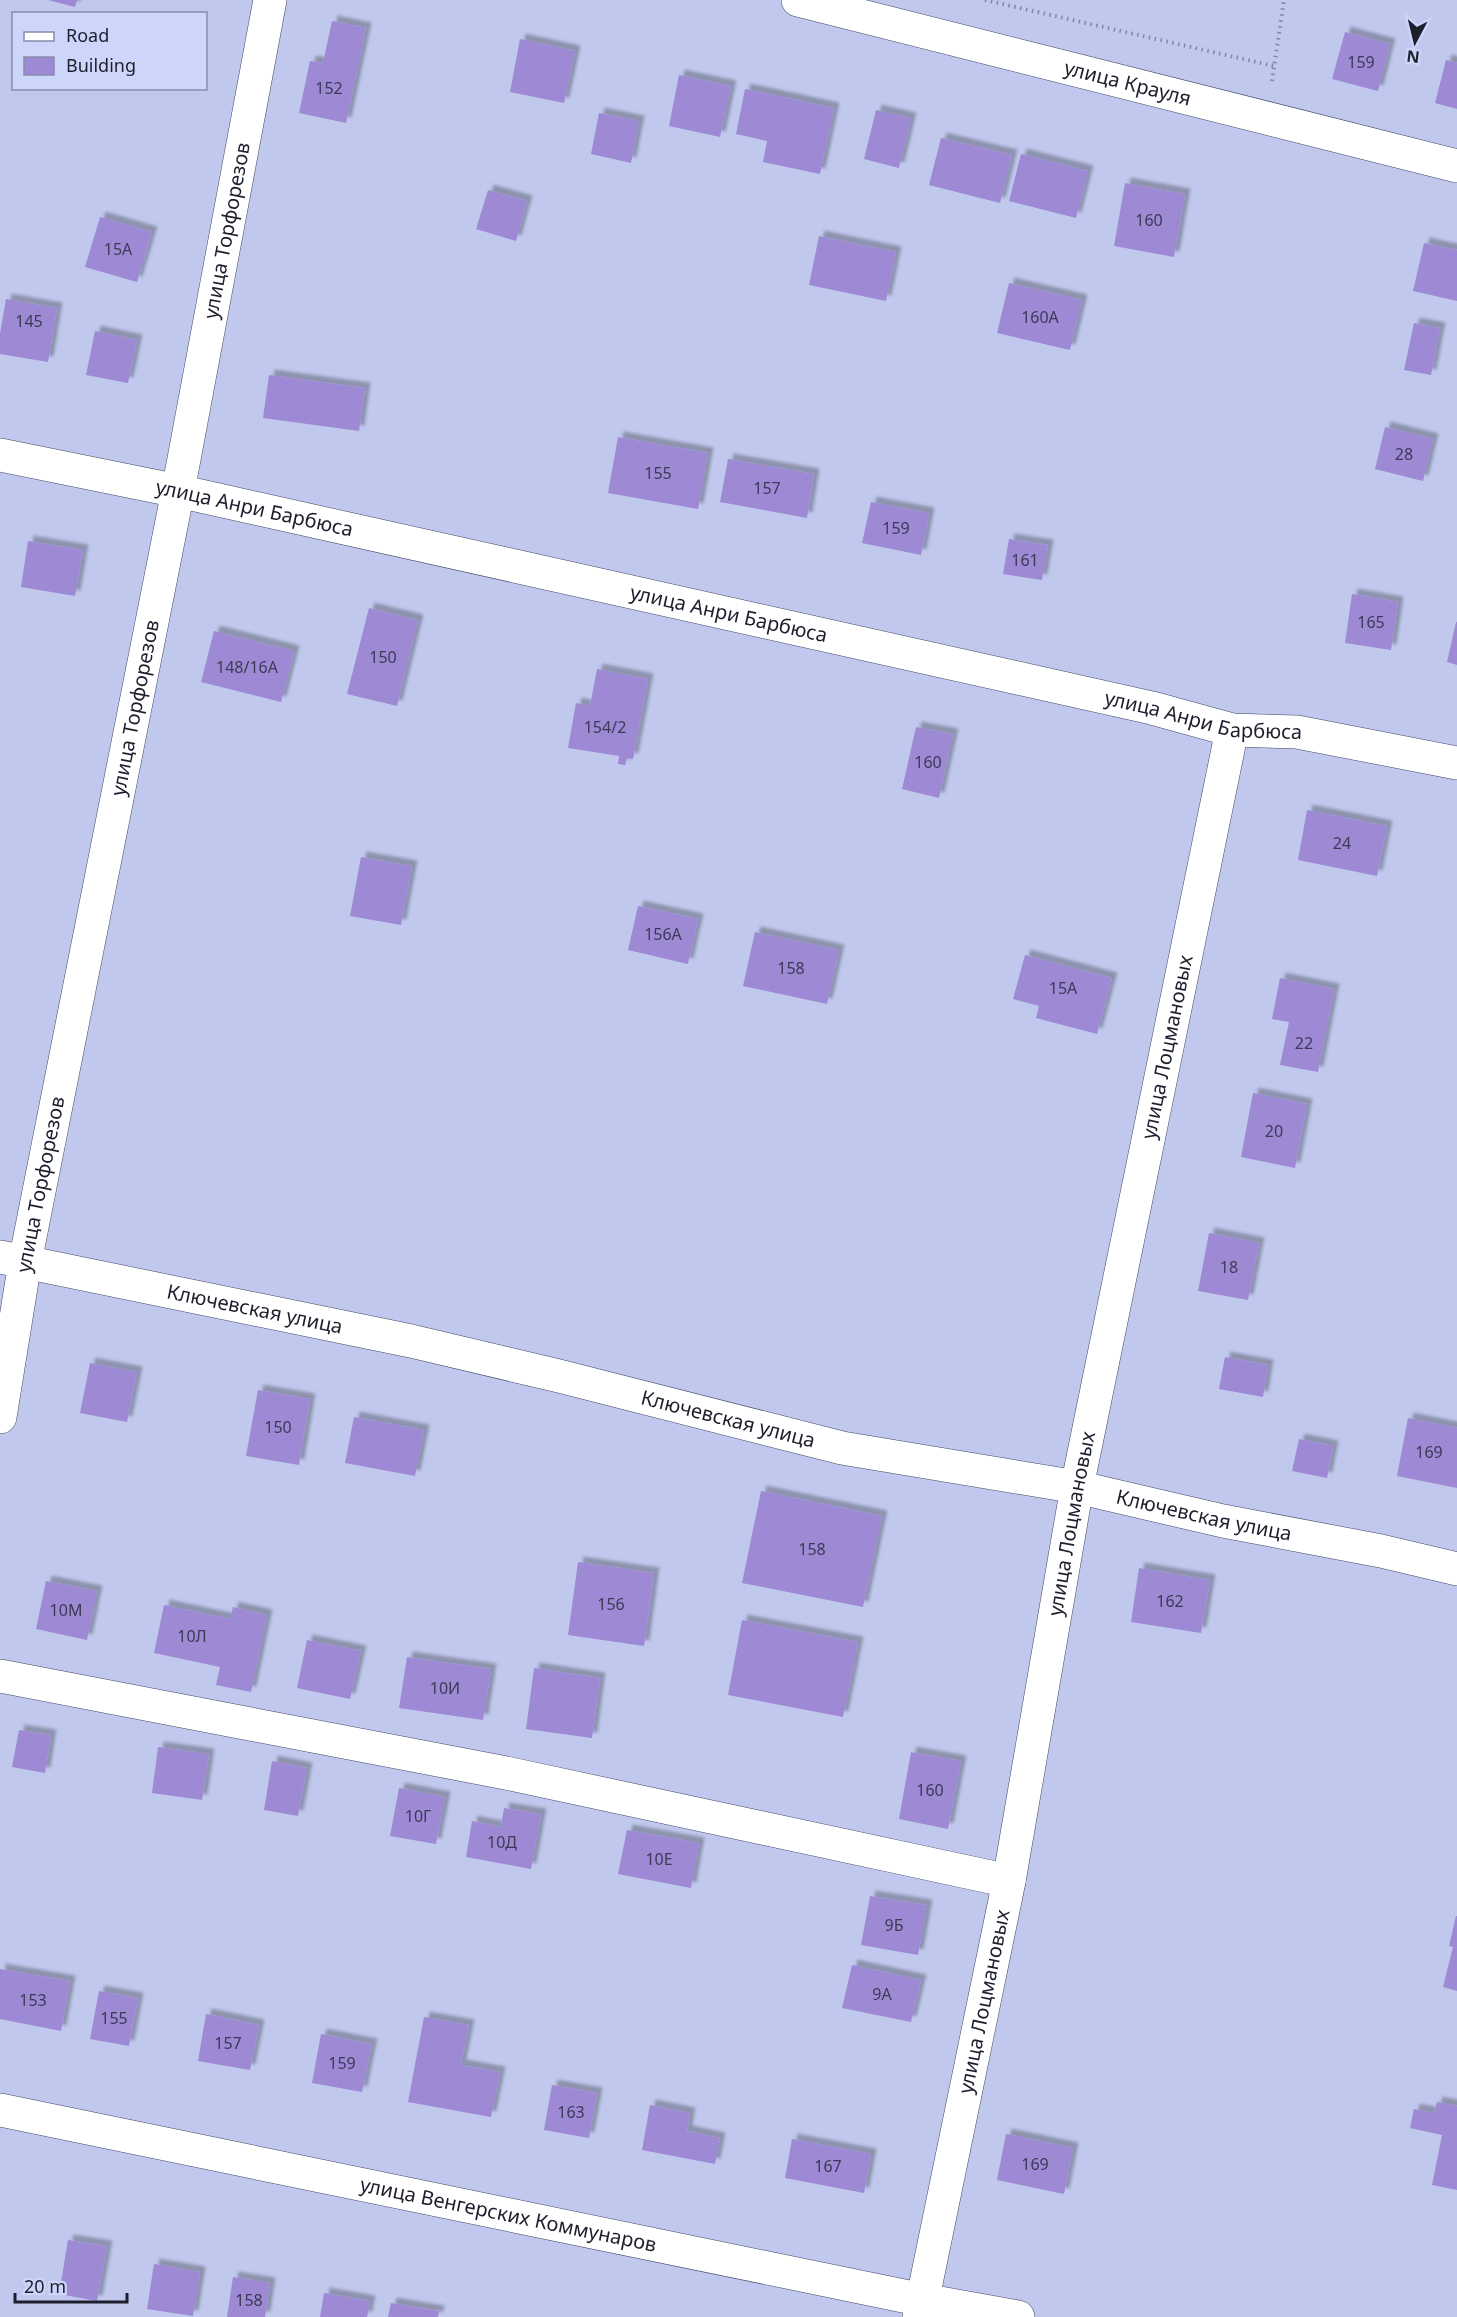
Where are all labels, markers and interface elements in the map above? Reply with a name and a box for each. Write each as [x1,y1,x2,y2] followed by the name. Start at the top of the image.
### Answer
[12,12,207,90] legend
[1385,12,1445,72] north arrow
[66,23,109,47] text: Road
[1405,45,1421,69] text: N
[1347,51,1375,73] house number: 159
[66,53,136,77] text: Building
[1061,54,1194,112] street label: улица Крауля
[315,77,343,99] house number: 152
[197,140,256,321] street label: улица Торфорезов
[1135,209,1163,231] house number: 160
[104,238,133,260] house number: 15А
[1021,306,1060,328] house number: 160А
[15,310,43,332] house number: 145
[1395,443,1413,465] house number: 28
[644,462,672,484] house number: 155
[154,473,356,543] street label: улица Анри Барбюса
[753,477,781,499] house number: 157
[882,517,910,539] house number: 159
[1011,549,1039,571] house number: 161
[628,578,830,648] street label: улица Анри Барбюса
[1357,611,1385,633] house number: 165
[104,617,165,798] street label: улица Торфорезов
[369,646,397,668] house number: 150
[216,656,279,678] house number: 148/16А
[1102,684,1303,745] street label: улица Анри Барбюса
[584,716,626,738] house number: 154/2
[914,751,942,773] house number: 160
[1333,832,1351,854] house number: 24
[644,923,683,945] house number: 156А
[1135,952,1199,1142] street label: улица Лоцмановых
[777,957,805,979] house number: 158
[1049,977,1078,999] house number: 15А
[1295,1032,1313,1054] house number: 22
[9,1094,71,1274] street label: улица Торфорезов
[1265,1120,1283,1142] house number: 20
[1220,1256,1238,1278] house number: 18
[165,1277,345,1340] street label: Ключевская улица
[638,1383,818,1454] street label: Ключевская улица
[264,1416,292,1438] house number: 150
[1041,1428,1101,1618] street label: улица Лоцмановых
[1415,1441,1443,1463] house number: 169
[1114,1483,1294,1547] street label: Ключевская улица
[798,1538,826,1560] house number: 158
[1156,1590,1184,1612] house number: 162
[597,1593,625,1615] house number: 156
[50,1599,82,1621] house number: 10М
[177,1625,207,1647] house number: 10Л
[430,1677,460,1699] house number: 10И
[916,1779,944,1801] house number: 160
[405,1805,431,1827] house number: 10Г
[487,1831,517,1853] house number: 10Д
[645,1848,673,1870] house number: 10Е
[951,1906,1016,2096] street label: улица Лоцмановых
[885,1914,904,1936] house number: 9Б
[872,1983,892,2005] house number: 9А
[19,1989,47,2011] house number: 153
[100,2007,128,2029] house number: 155
[214,2032,242,2054] house number: 157
[328,2052,356,2074] house number: 159
[557,2101,585,2123] house number: 163
[1021,2153,1049,2175] house number: 169
[814,2155,842,2177] house number: 167
[358,2170,659,2258] street label: улица Венгерских Коммунаров
[15,2266,128,2304] scale bar
[24,2274,66,2298] text: 20 m
[235,2289,263,2311] house number: 158

